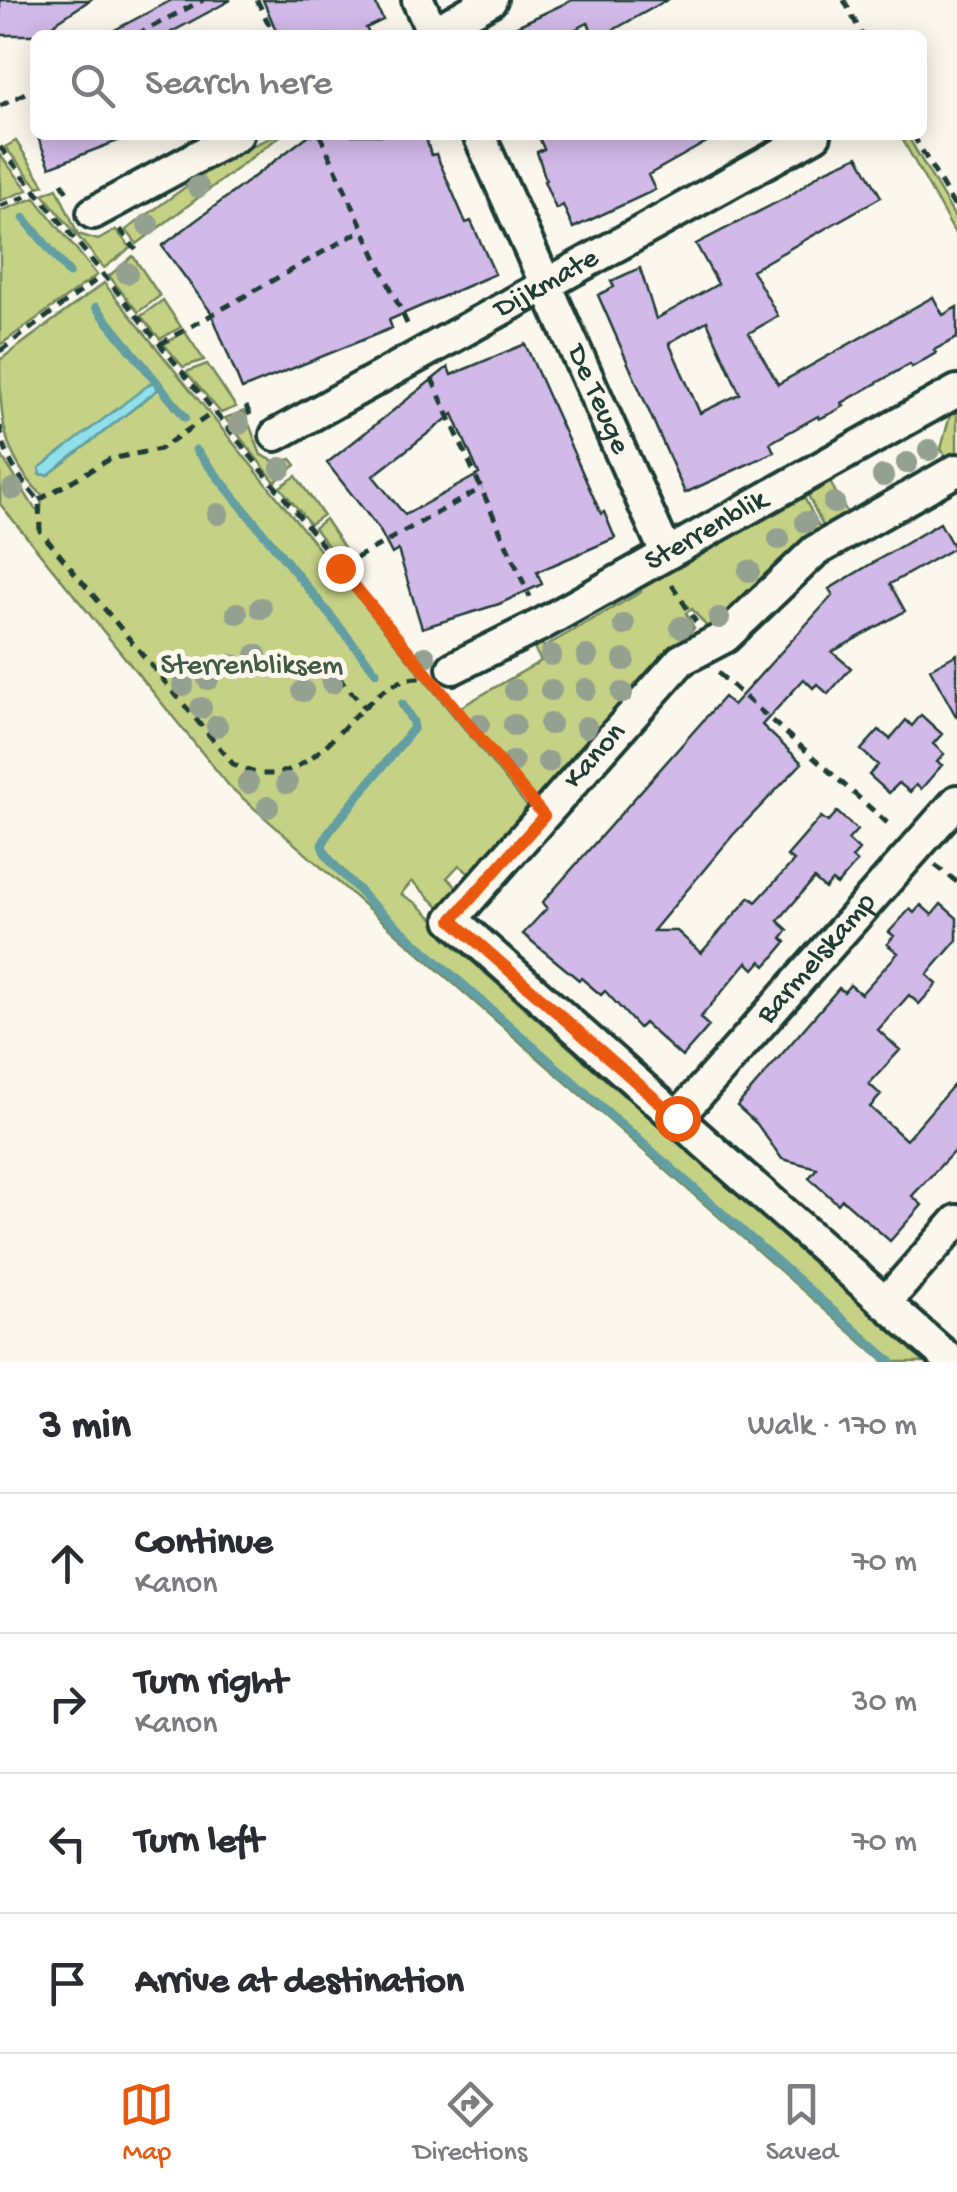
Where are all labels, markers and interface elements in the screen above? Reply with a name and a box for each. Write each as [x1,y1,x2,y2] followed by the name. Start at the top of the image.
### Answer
[30,30,927,140] search box
[65,58,120,113] icon: search
[145,63,332,107] text: Search here
[487,241,606,328] street label: Dijkmate
[557,338,637,460] street label: De Teuge
[639,482,776,580] street label: Sterrenblik
[318,546,364,592] route end
[161,650,343,685] park label: Sterrenbliksem
[557,716,634,797] street label: Kanon
[750,886,885,1033] street label: Barmelskamp
[655,1096,701,1142] route start
[40,1403,131,1452] text: 3 min
[747,1408,917,1446] text: Walk · 170 m
[135,1522,273,1566] text: Continue
[40,1536,95,1591] icon: ahead
[852,1544,917,1582] text: 70 m
[135,1566,217,1604] text: Kanon
[135,1662,287,1706] text: Turn right
[40,1676,95,1731] icon: right
[852,1684,917,1722] text: 30 m
[135,1706,217,1744] text: Kanon
[40,1816,95,1871] icon: left
[135,1821,263,1865] text: Turn left
[852,1824,917,1862] text: 70 m
[40,1956,95,2011] icon: arrive
[135,1961,464,2005] text: Arrive at destination
[119,2077,174,2170] tab: Map
[413,2077,527,2170] tab: Directions
[766,2077,838,2170] tab: Saved

